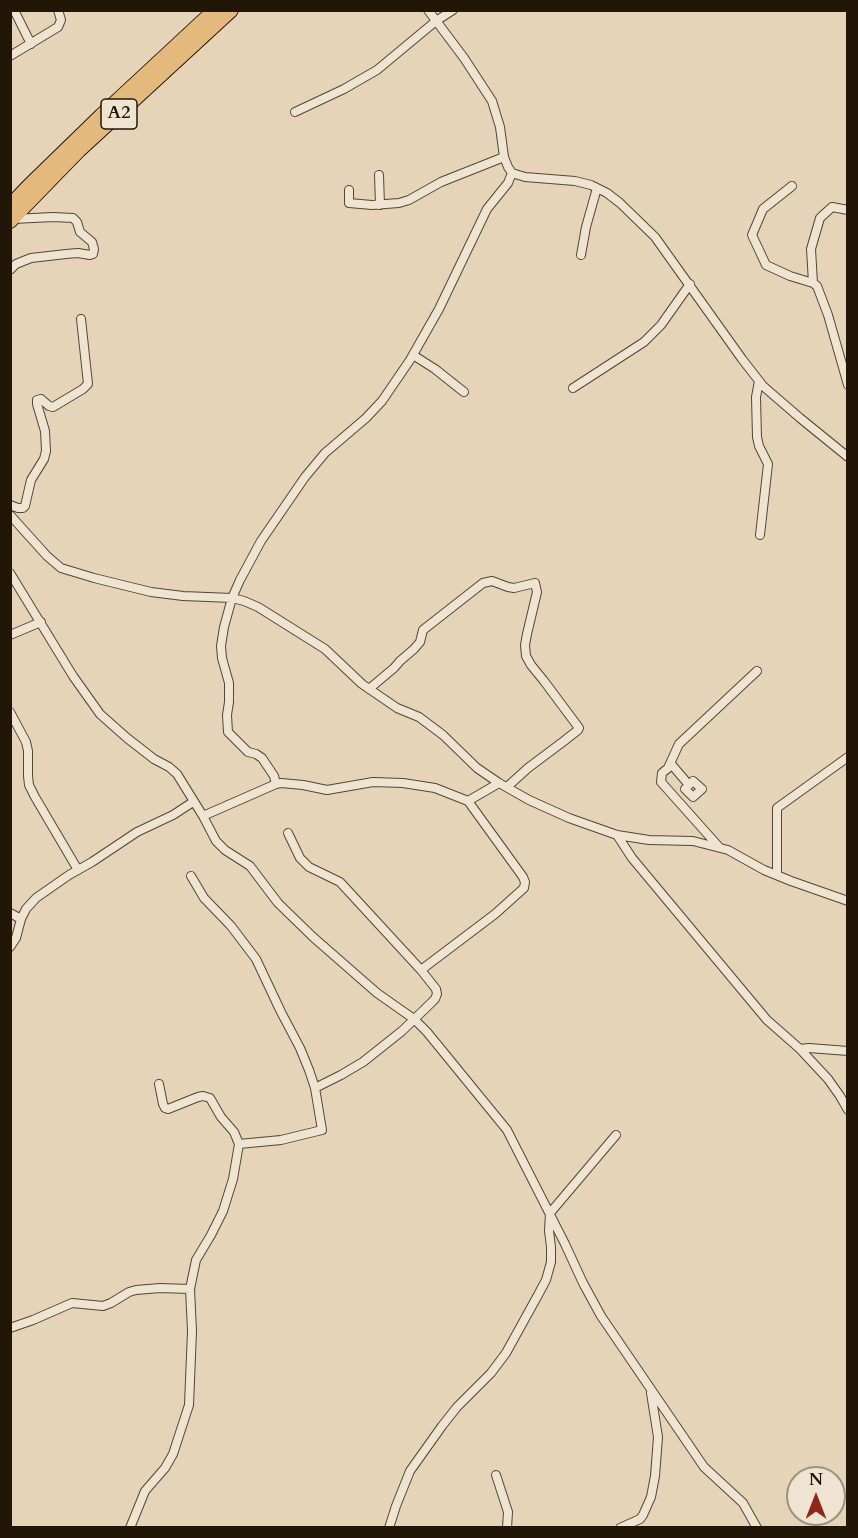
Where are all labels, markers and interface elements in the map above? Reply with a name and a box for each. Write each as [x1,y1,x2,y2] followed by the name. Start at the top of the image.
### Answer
[101,99,137,129] road number: A2
[786,1466,846,1526] north arrow
[809,1469,823,1491] text: N

